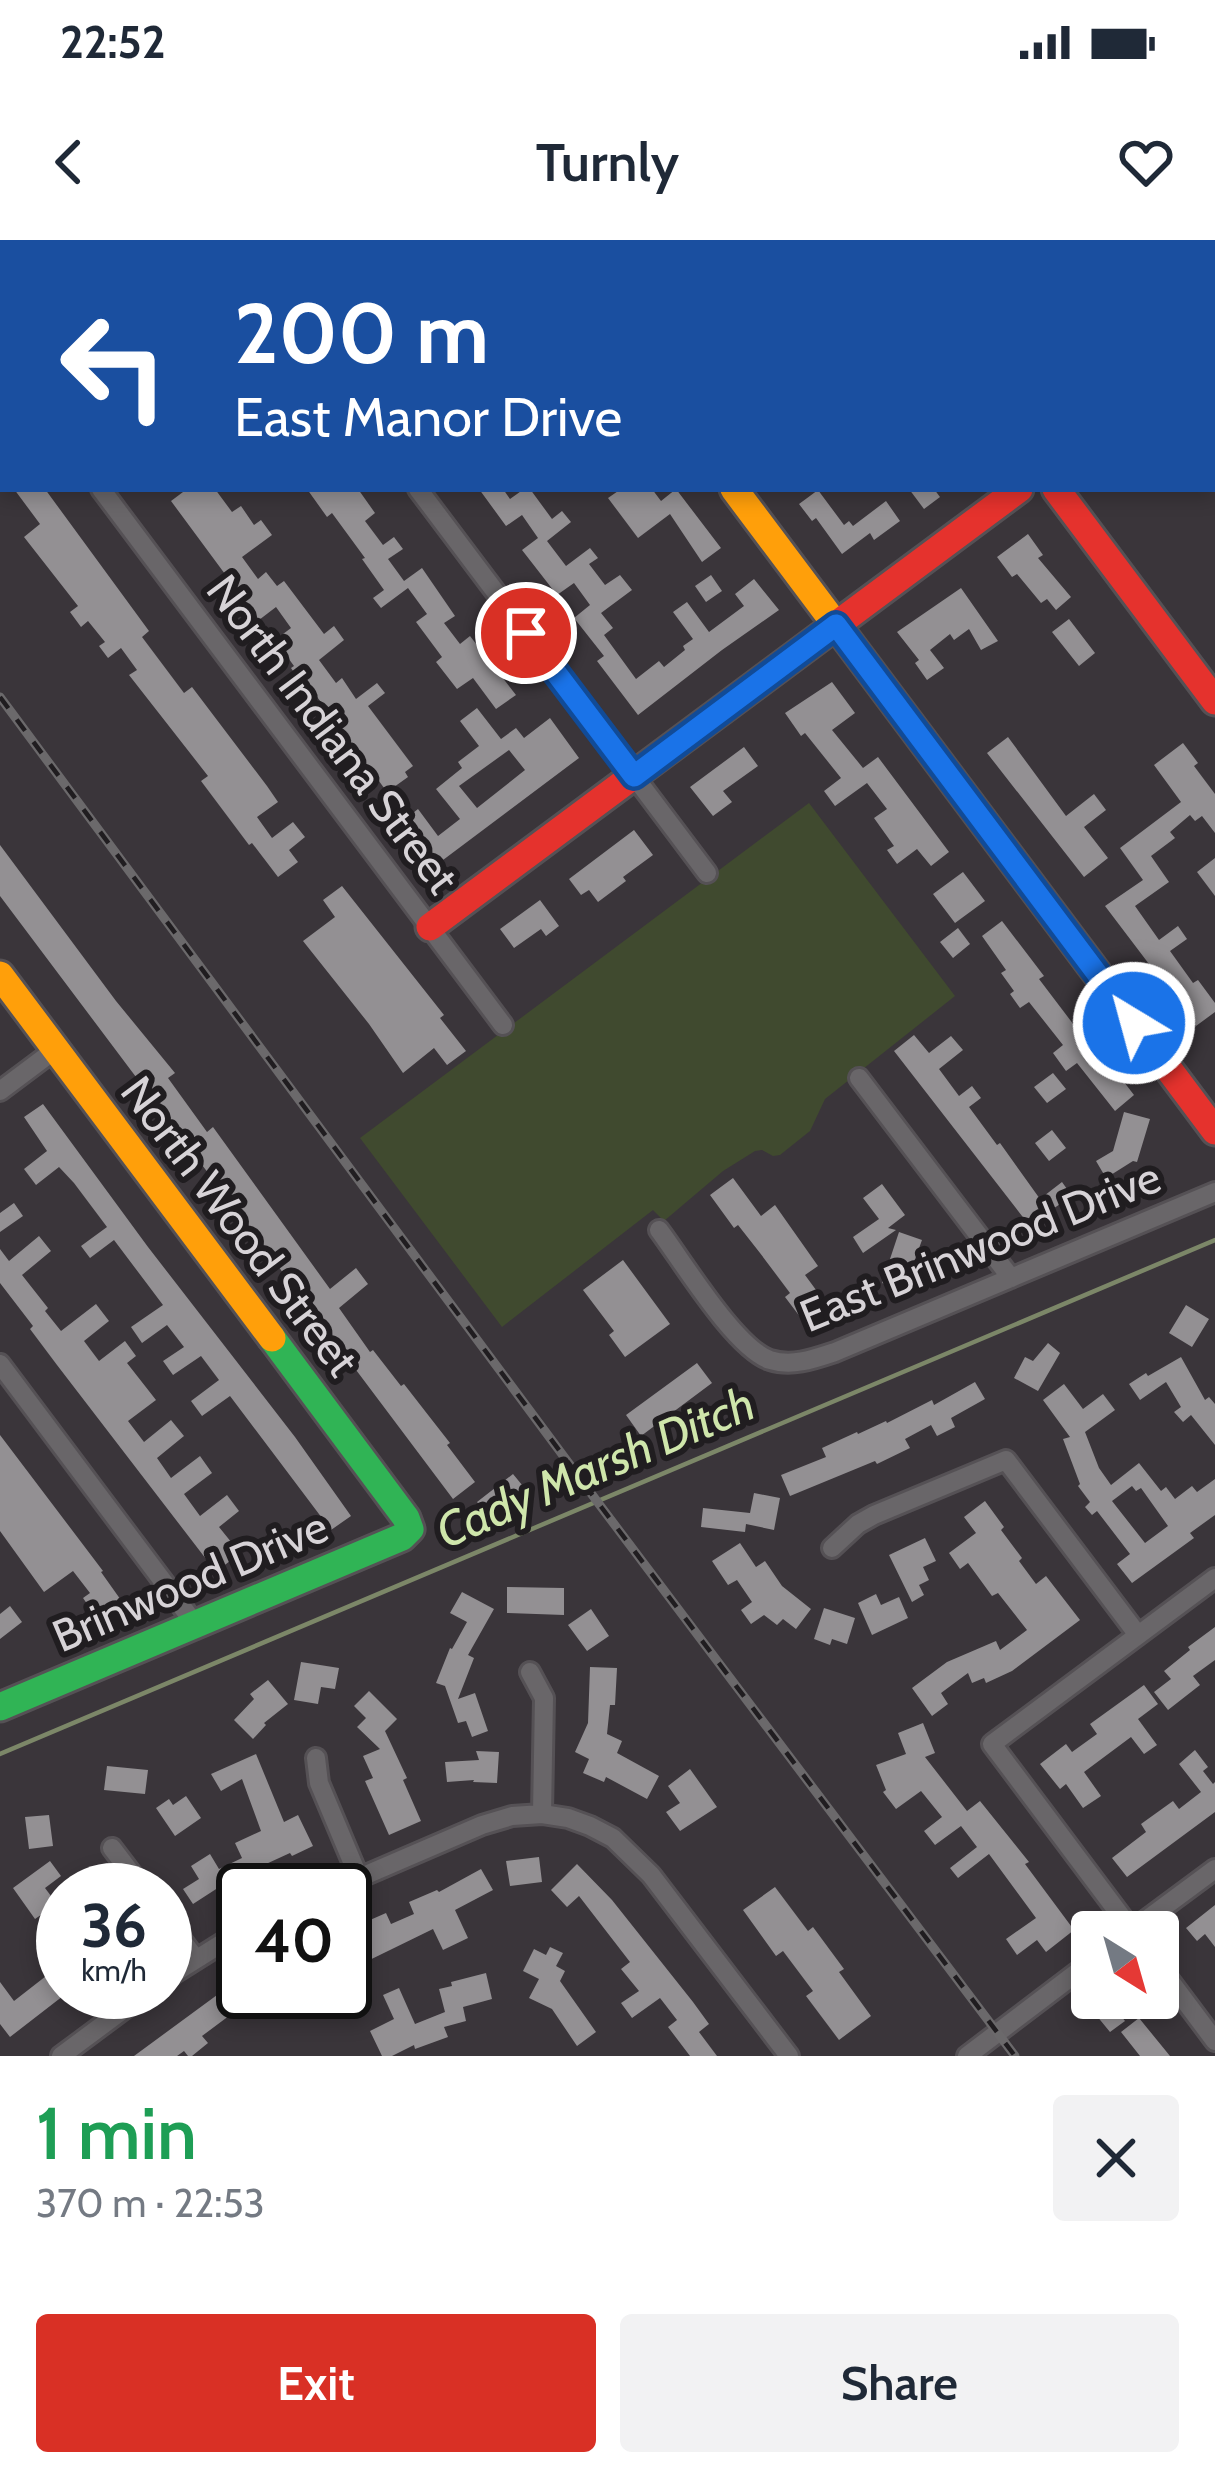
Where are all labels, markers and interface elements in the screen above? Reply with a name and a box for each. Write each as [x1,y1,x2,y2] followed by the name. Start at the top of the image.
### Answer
[60,15,166,69] text: 22:52
[36,129,102,195] icon: back
[536,129,679,195] text: Turnly
[1113,129,1179,195] icon: heart
[234,282,489,384] text: 200 m
[36,288,192,444] icon: left
[234,384,622,450] text: East Manor Drive
[196,564,470,904] street label: North Indiana Street
[475,582,577,684] pin
[493,600,559,666] icon: arrive
[1071,960,1197,1086] position arrow
[110,1066,370,1386] street label: North Wood Street
[792,1149,1168,1343] street label: East Brinwood Drive
[427,1374,763,1560] water label: Cady Marsh Ditch
[45,1499,335,1663] street label: Brinwood Drive
[216,1863,372,2019] speed limit sign: 40
[81,1889,147,1962] text: 36
[1071,1911,1179,2019] north arrow
[1071,1911,1179,2019] map controls
[81,1952,147,1989] text: km/h
[36,2090,197,2177] text: 1 min
[1053,2095,1179,2221] button: close
[36,2179,265,2227] text: 370 m · 22:53
[36,2314,596,2452] button: Exit
[620,2314,1179,2452] button: Share

